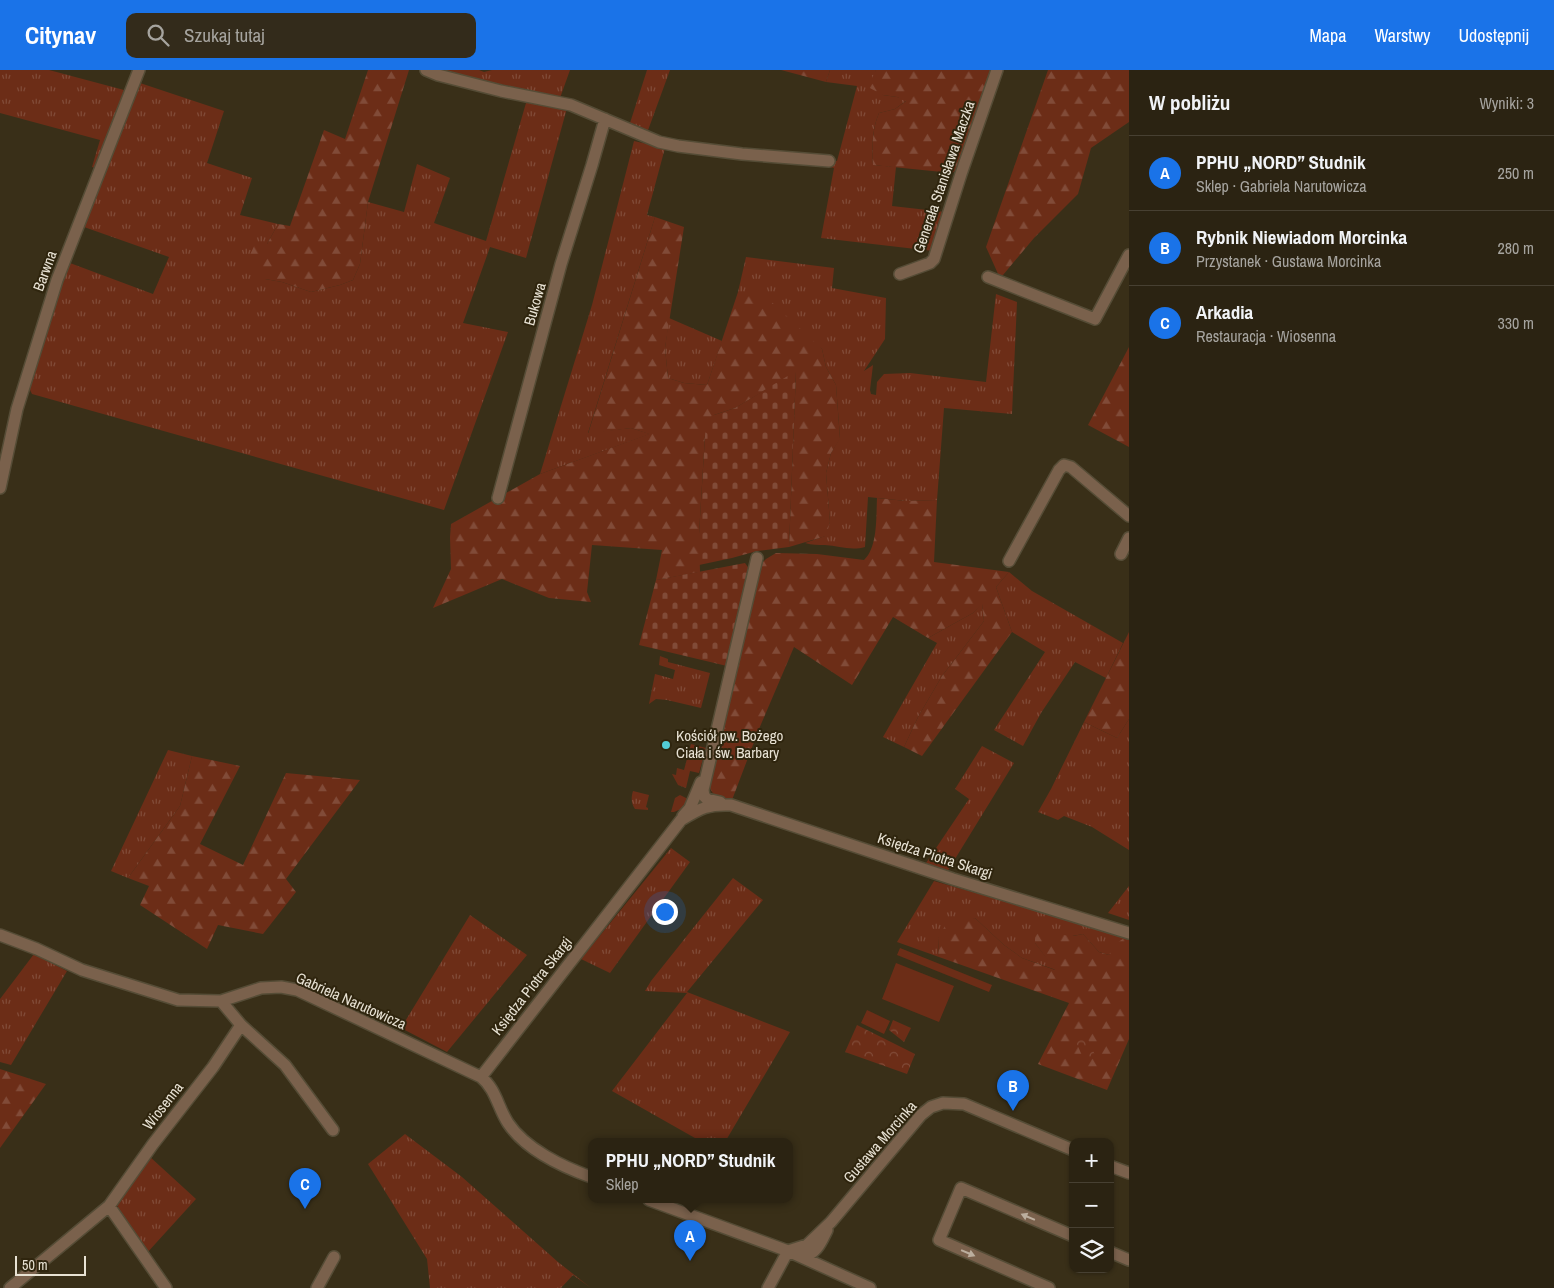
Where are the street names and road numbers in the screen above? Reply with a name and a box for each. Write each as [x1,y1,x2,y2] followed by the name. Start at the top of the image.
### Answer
[908,98,980,256] street label: Generała Stanisława Maczka
[28,247,62,294] street label: Barwna
[518,280,551,328] street label: Bukowa
[875,827,995,884] street label: Księdza Piotra Skargi
[486,932,577,1039] street label: Księdza Piotra Skargi
[293,967,410,1034] street label: Gabriela Narutowicza
[137,1077,188,1134] street label: Wiosenna
[838,1096,921,1187] street label: Gustawa Morcinka

